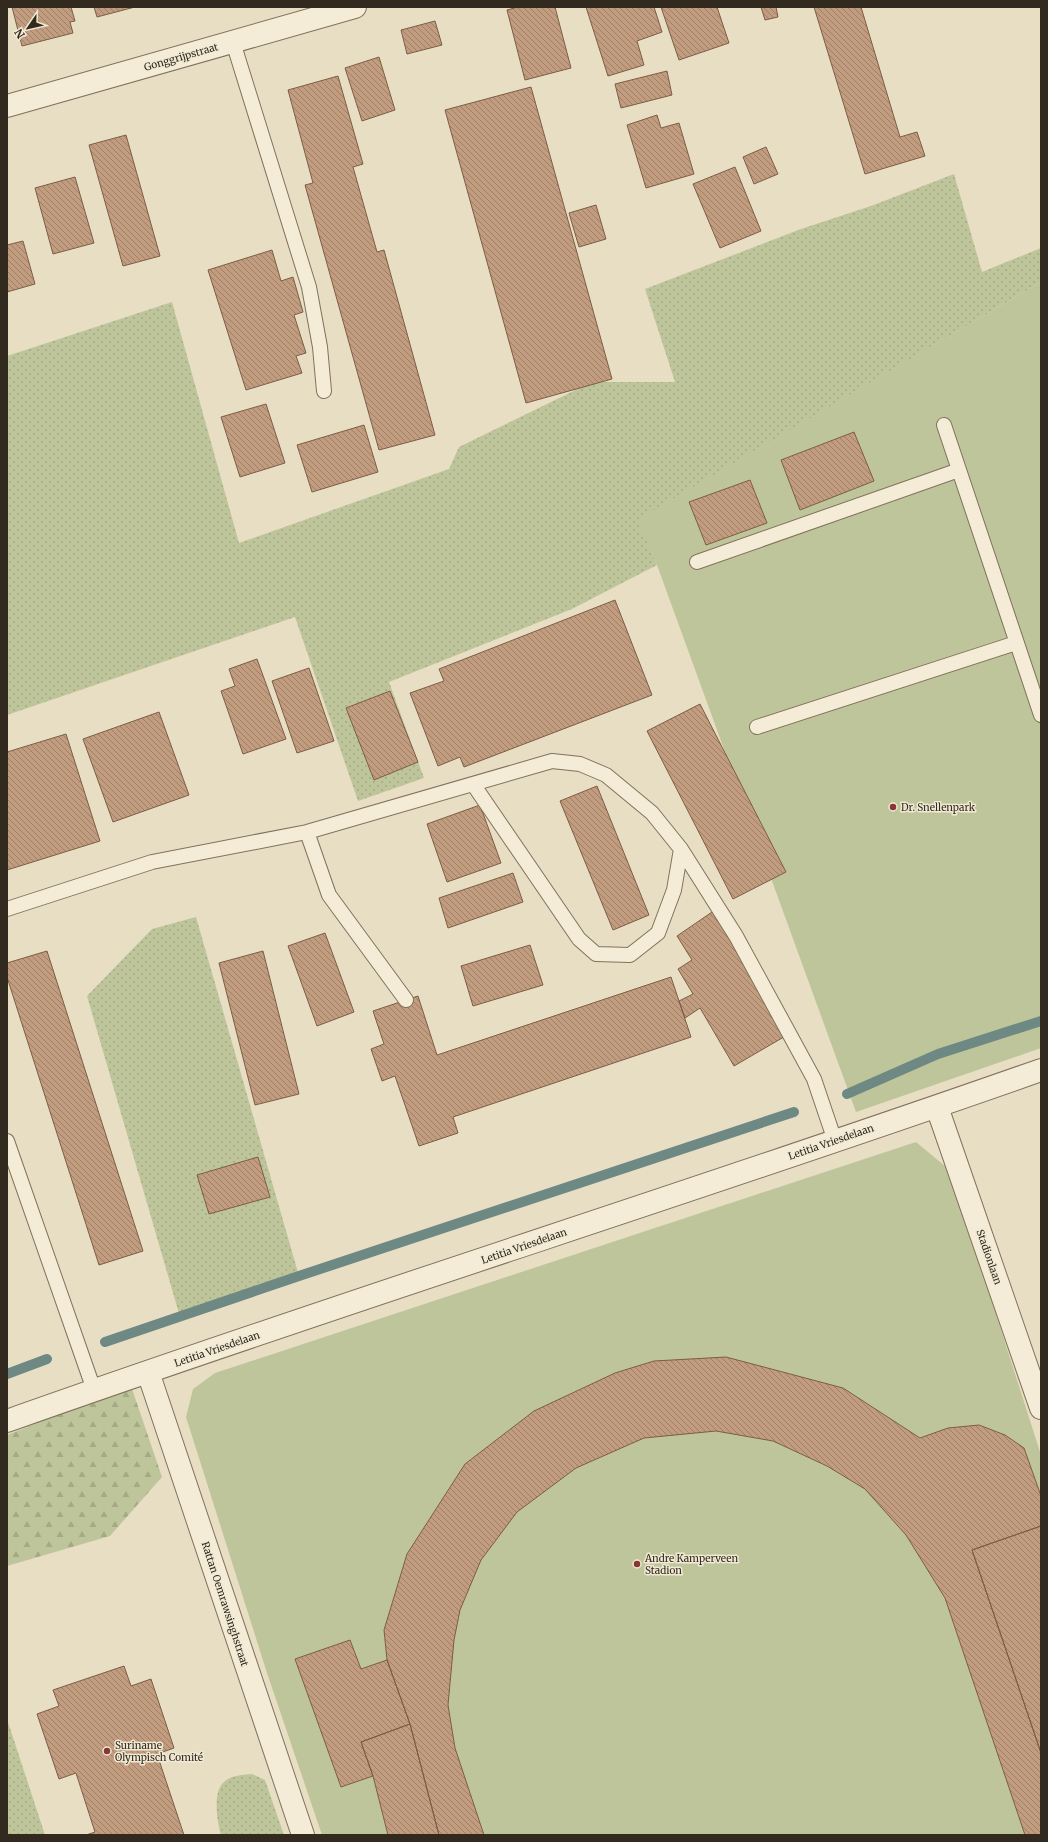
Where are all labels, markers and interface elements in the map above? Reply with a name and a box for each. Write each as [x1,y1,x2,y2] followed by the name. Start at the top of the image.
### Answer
[8,8,48,48] north arrow
[11,26,28,41] text: N
[142,40,220,74] street label: Gonggrijpstraat
[901,801,976,814] place label: Dr. Snellenpark
[888,802,898,812] marker: Dr. Snellenpark
[787,1121,876,1163] street label: Letitia Vriesdelaan
[480,1225,569,1267] street label: Letitia Vriesdelaan
[973,1228,1005,1287] street label: Stadionlaan
[173,1328,262,1370] street label: Letitia Vriesdelaan
[199,1540,251,1668] street label: Rattan Oemrawsinghstraat
[644,1552,738,1577] place label: Andre Kamperveen Stadion
[632,1559,642,1569] marker: Andre Kamperveen Stadion
[115,1739,203,1764] place label: Suriname Olympisch Comité
[102,1746,112,1756] marker: Suriname Olympisch Comité

